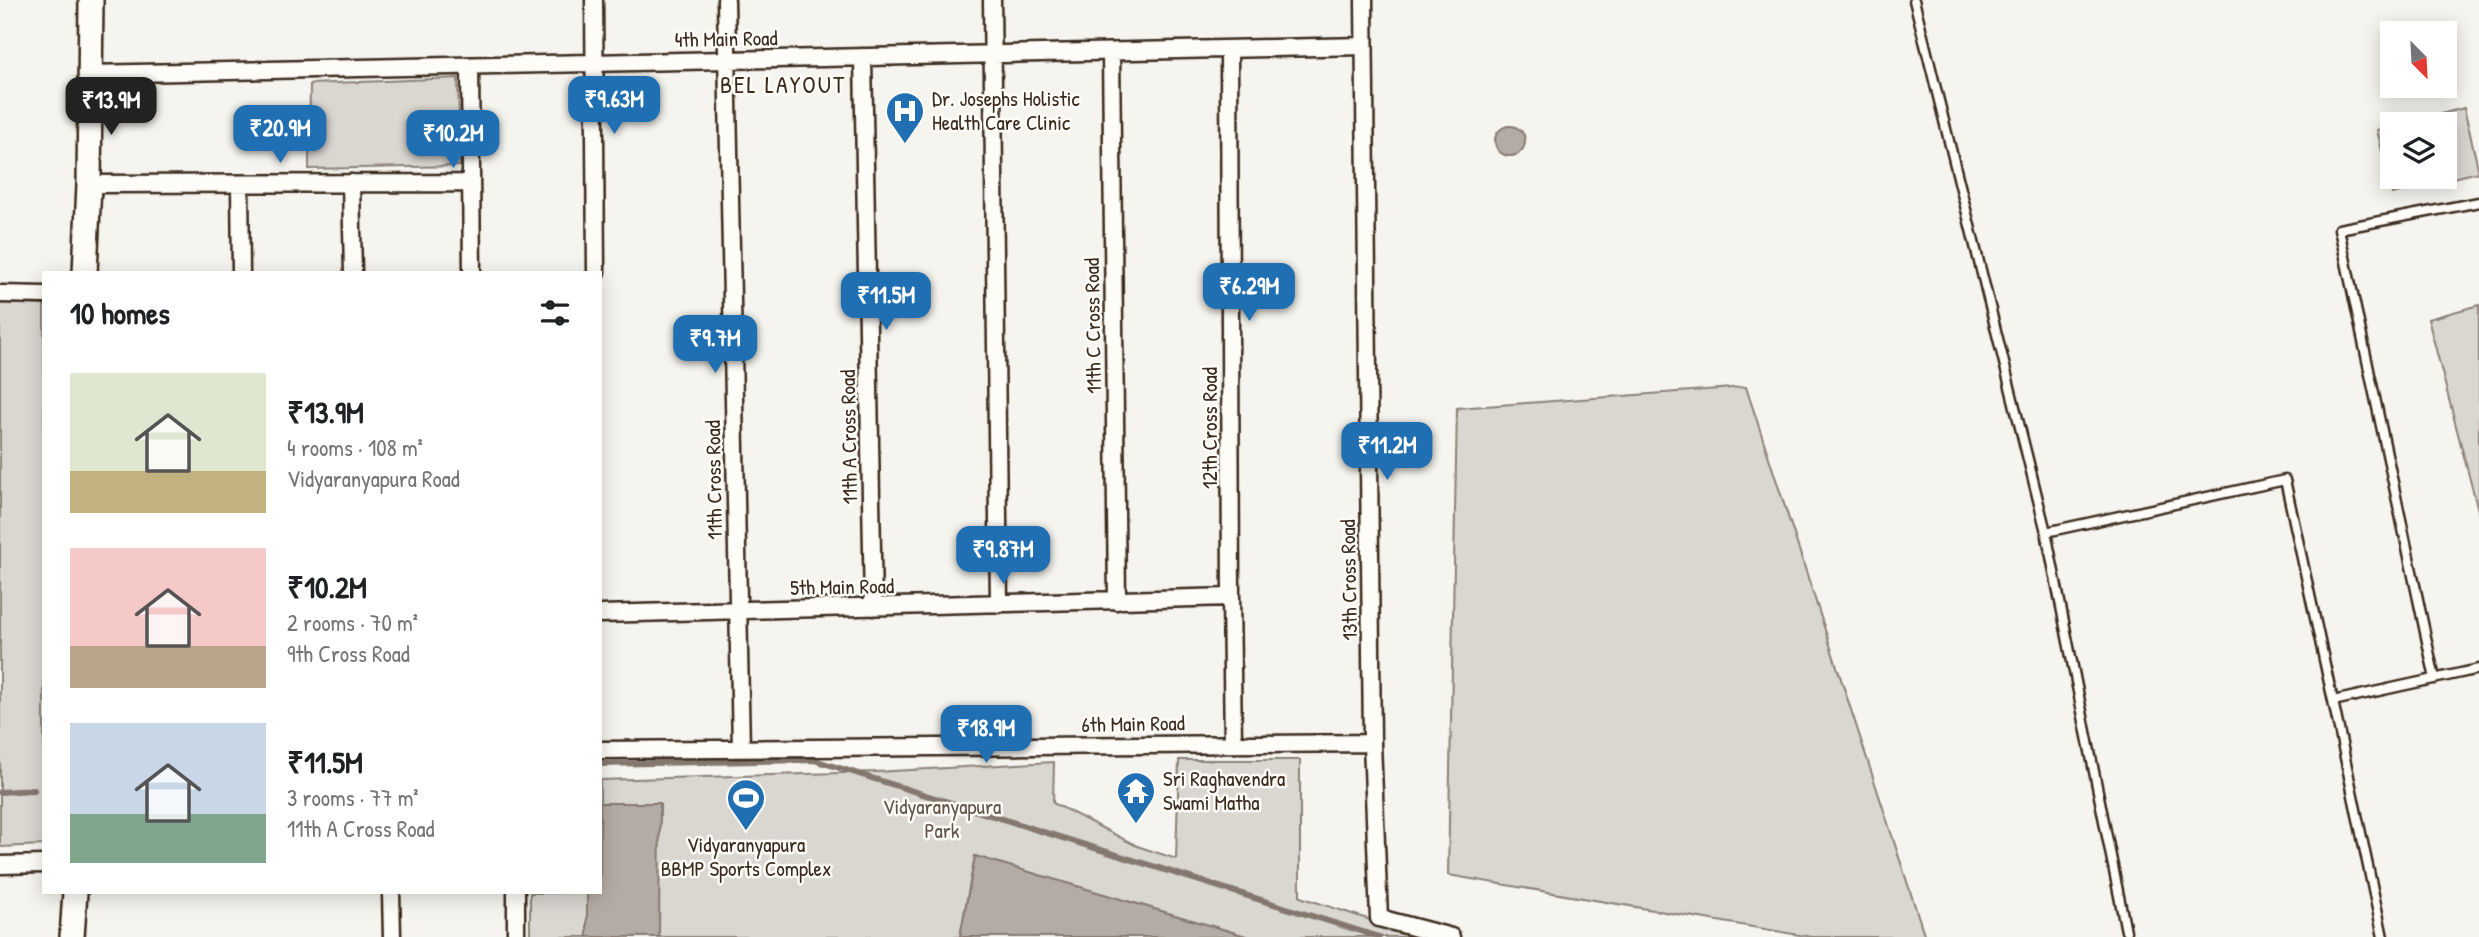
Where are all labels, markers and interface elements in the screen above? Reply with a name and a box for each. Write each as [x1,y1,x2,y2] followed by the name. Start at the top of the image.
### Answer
[2380,21,2457,98] north arrow
[2380,21,2457,189] map controls
[674,23,778,54] street label: 4th Main Road
[720,68,846,100] district label: BEL LAYOUT
[557,76,671,136] pin: ₹9.63M
[54,78,168,137] pin: ₹13.9M
[584,83,644,114] text: ₹9.63M
[82,84,140,115] text: ₹13.9M
[932,84,1080,137] place label: Dr. Josephs Holistic Health Care Clinic
[884,90,926,145] hospital icon: Dr. Josephs Holistic Health Care Clinic
[223,106,337,165] pin: ₹20.9M
[396,110,510,170] pin: ₹10.2M
[249,112,311,143] text: ₹20.9M
[2380,112,2457,189] button: layers
[422,117,484,148] text: ₹10.2M
[1077,258,1108,394] street label: 11th C Cross Road
[1192,264,1306,323] pin: ₹6.29M
[1219,270,1279,301] text: ₹6.29M
[829,272,943,332] pin: ₹11.5M
[857,279,915,310] text: ₹11.5M
[70,293,170,333] text: 10 homes
[536,294,574,332] icon: filters
[666,316,764,375] pin: ₹9.7M
[689,322,741,353] text: ₹9.7M
[1195,367,1224,489] street label: 12th Cross Road
[833,369,864,505] street label: 11th A Cross Road
[287,392,364,432] text: ₹13.9M
[126,401,210,485] icon: home
[698,420,729,540] street label: 11th Cross Road
[1330,422,1444,482] pin: ₹11.2M
[1357,429,1417,460] text: ₹11.2M
[287,432,423,463] text: 4 rooms · 108 m²
[287,463,460,494] text: Vidyaranyapura Road
[1333,519,1364,641] street label: 13th Cross Road
[946,526,1060,586] pin: ₹9.87M
[972,533,1034,564] text: ₹9.87M
[287,567,367,607] text: ₹10.2M
[790,571,894,602] street label: 5th Main Road
[126,576,210,660] icon: home
[287,607,418,638] text: 2 rooms · 70 m²
[287,638,410,669] text: 9th Cross Road
[929,706,1043,765] pin: ₹18.9M
[1081,708,1185,739] street label: 6th Main Road
[957,712,1015,743] text: ₹18.9M
[287,742,363,782] text: ₹11.5M
[126,751,210,835] icon: home
[1163,764,1285,817] place label: Sri Raghavendra Swami Matha
[1115,770,1157,825] temple icon: Sri Raghavendra Swami Matha
[725,777,767,832] sports icon: Vidyaranyapura BBMP Sports Complex
[287,782,419,813] text: 3 rooms · 77 m²
[883,792,1001,845] park label: Vidyaranyapura Park
[287,813,435,844] text: 11th A Cross Road
[661,830,831,883] place label: Vidyaranyapura BBMP Sports Complex

